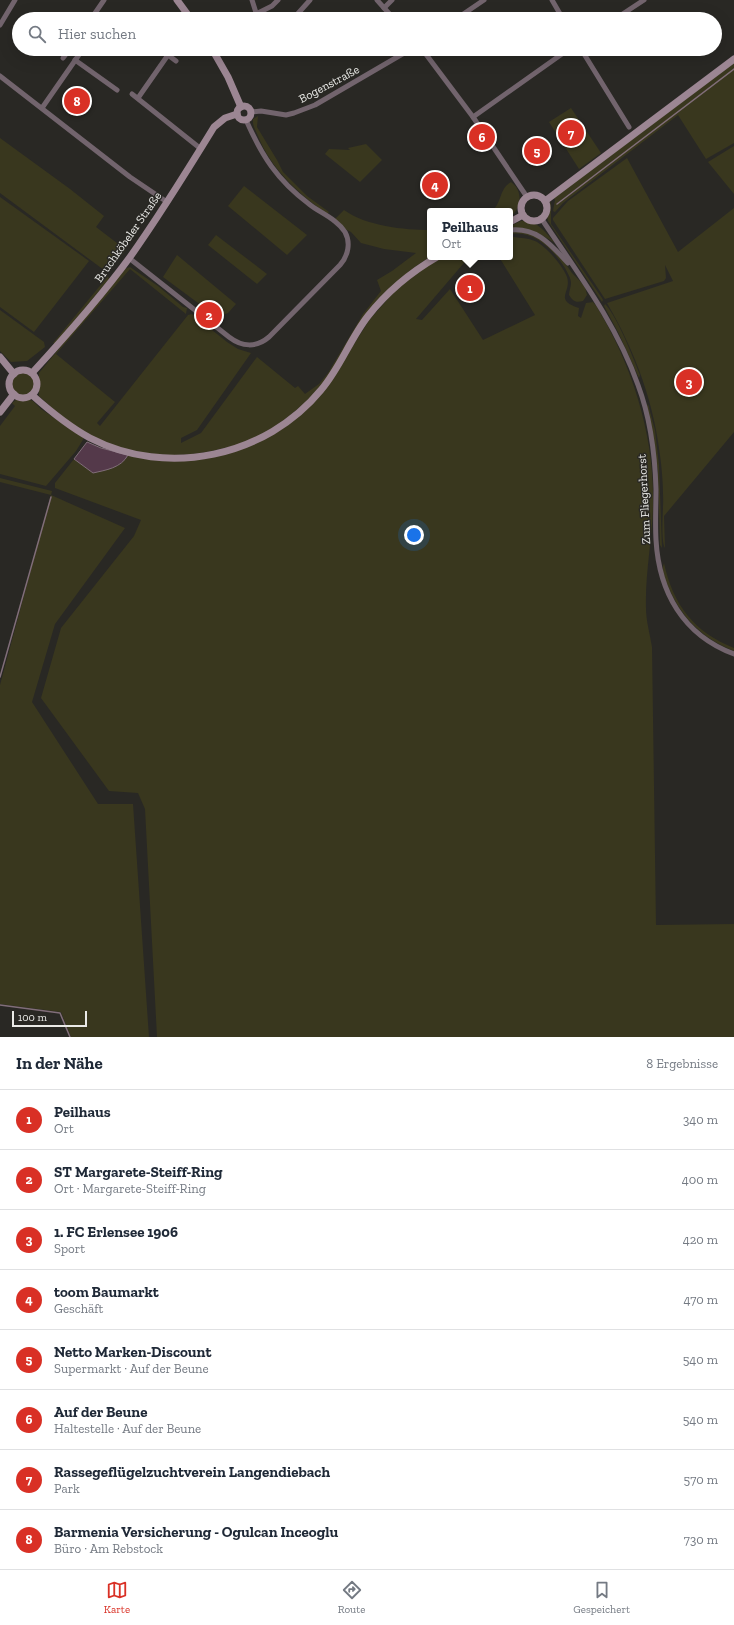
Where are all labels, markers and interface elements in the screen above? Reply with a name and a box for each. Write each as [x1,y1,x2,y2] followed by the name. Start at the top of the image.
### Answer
[12,12,722,56] search box
[26,23,48,45] icon: search
[58,25,136,43] text: Hier suchen
[296,62,362,106] street label: Bogenstraße
[64,86,90,116] pin: 8
[558,118,584,148] pin: 7
[469,122,495,152] pin: 6
[524,136,550,166] pin: 5
[422,170,448,200] pin: 4
[92,189,165,285] street label: Bruchköbeler Straße
[427,208,513,260] popup
[442,218,498,236] text: Peilhaus
[442,236,461,251] text: Ort
[457,273,483,303] pin: 1
[196,300,222,330] pin: 2
[676,367,702,397] pin: 3
[635,453,653,544] street label: Zum Fliegerhorst
[404,525,424,545] your location
[12,1009,87,1028] scale bar
[18,1011,47,1024] text: 100 m
[16,1053,103,1073] text: In der Nähe
[646,1056,718,1071] text: 8 Ergebnisse
[54,1103,111,1121] text: Peilhaus
[26,1112,32,1127] text: 1
[683,1112,718,1127] text: 340 m
[54,1121,74,1136] text: Ort
[54,1163,223,1181] text: ST Margarete-Steiff-Ring
[26,1172,32,1187] text: 2
[682,1172,718,1187] text: 400 m
[54,1181,206,1196] text: Ort · Margarete-Steiff-Ring
[54,1223,178,1241] text: 1. FC Erlensee 1906
[26,1232,32,1247] text: 3
[683,1232,718,1247] text: 420 m
[54,1241,85,1256] text: Sport
[54,1283,159,1301] text: toom Baumarkt
[25,1292,33,1307] text: 4
[683,1292,718,1307] text: 470 m
[54,1301,103,1316] text: Geschäft
[54,1343,211,1361] text: Netto Marken-Discount
[26,1352,32,1367] text: 5
[683,1352,718,1367] text: 540 m
[54,1361,209,1376] text: Supermarkt · Auf der Beune
[54,1403,147,1421] text: Auf der Beune
[26,1412,32,1427] text: 6
[683,1412,718,1427] text: 540 m
[54,1421,201,1436] text: Haltestelle · Auf der Beune
[54,1463,330,1481] text: Rassegeflügelzuchtverein Langendiebach
[26,1472,32,1487] text: 7
[684,1472,718,1487] text: 570 m
[54,1481,80,1496] text: Park
[54,1523,338,1541] text: Barmenia Versicherung - Ogulcan Inceoglu
[25,1532,33,1547] text: 8
[684,1532,718,1547] text: 730 m
[54,1541,163,1556] text: Büro · Am Rebstock
[104,1579,130,1616] tab: Karte
[338,1579,365,1616] tab: Route
[573,1579,630,1616] tab: Gespeichert

